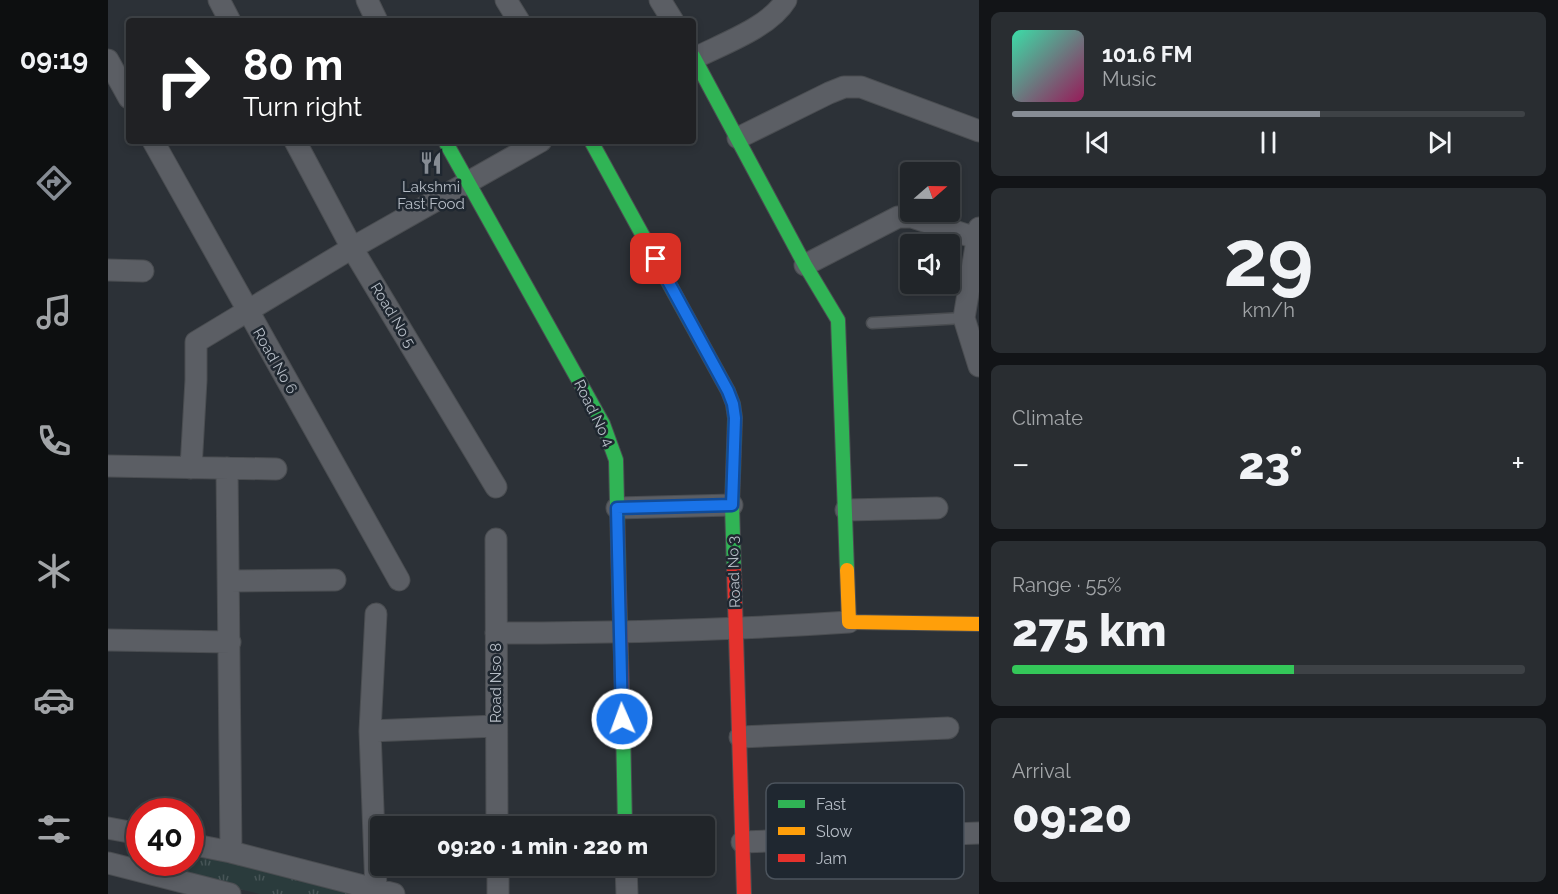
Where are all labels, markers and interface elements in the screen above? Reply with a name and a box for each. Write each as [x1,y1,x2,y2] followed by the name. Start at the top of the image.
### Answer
[243,41,343,90] text: 80 m
[1102,41,1193,67] text: 101.6 FM
[144,42,222,120] icon: right
[20,44,88,75] text: 09:19
[1102,67,1156,91] text: Music
[243,91,362,122] text: Turn right
[1081,126,1114,159] icon: previous
[1252,126,1285,159] icon: pause
[1423,126,1456,159] icon: next
[418,150,444,176] restaurant icon: Lakshmi Fast Food
[33,162,75,204] icon: directions
[900,162,960,222] north arrow
[900,162,960,294] map controls
[397,178,465,213] place label: Lakshmi Fast Food
[1224,213,1313,304] text: 29
[630,233,681,284] pin
[900,234,960,294] button: sound
[639,242,672,275] icon: arrive
[367,279,419,351] street label: Road No 5
[33,291,75,333] icon: music
[1242,298,1295,322] text: km/h
[249,325,301,397] street label: Road No 6
[570,377,618,449] street label: Road No 4
[1012,406,1083,430] text: Climate
[33,420,75,462] icon: phone
[1238,437,1303,490] text: 23°
[1012,444,1030,483] text: −
[1511,444,1525,483] text: +
[724,536,744,608] street label: Road No 3
[33,550,75,592] icon: climate
[1012,573,1122,597] text: Range · 55%
[1012,604,1167,657] text: 275 km
[487,643,505,723] street label: Road Nso 8
[33,679,75,721] icon: car
[590,687,654,751] position arrow
[1012,759,1071,783] text: Arrival
[766,783,964,879] legend
[1012,790,1132,843] text: 09:20
[816,795,847,814] text: Fast
[126,798,204,876] speed limit sign: 40
[33,808,75,850] icon: filters
[816,822,852,841] text: Slow
[437,833,648,859] text: 09:20 · 1 min · 220 m
[816,849,847,868] text: Jam

